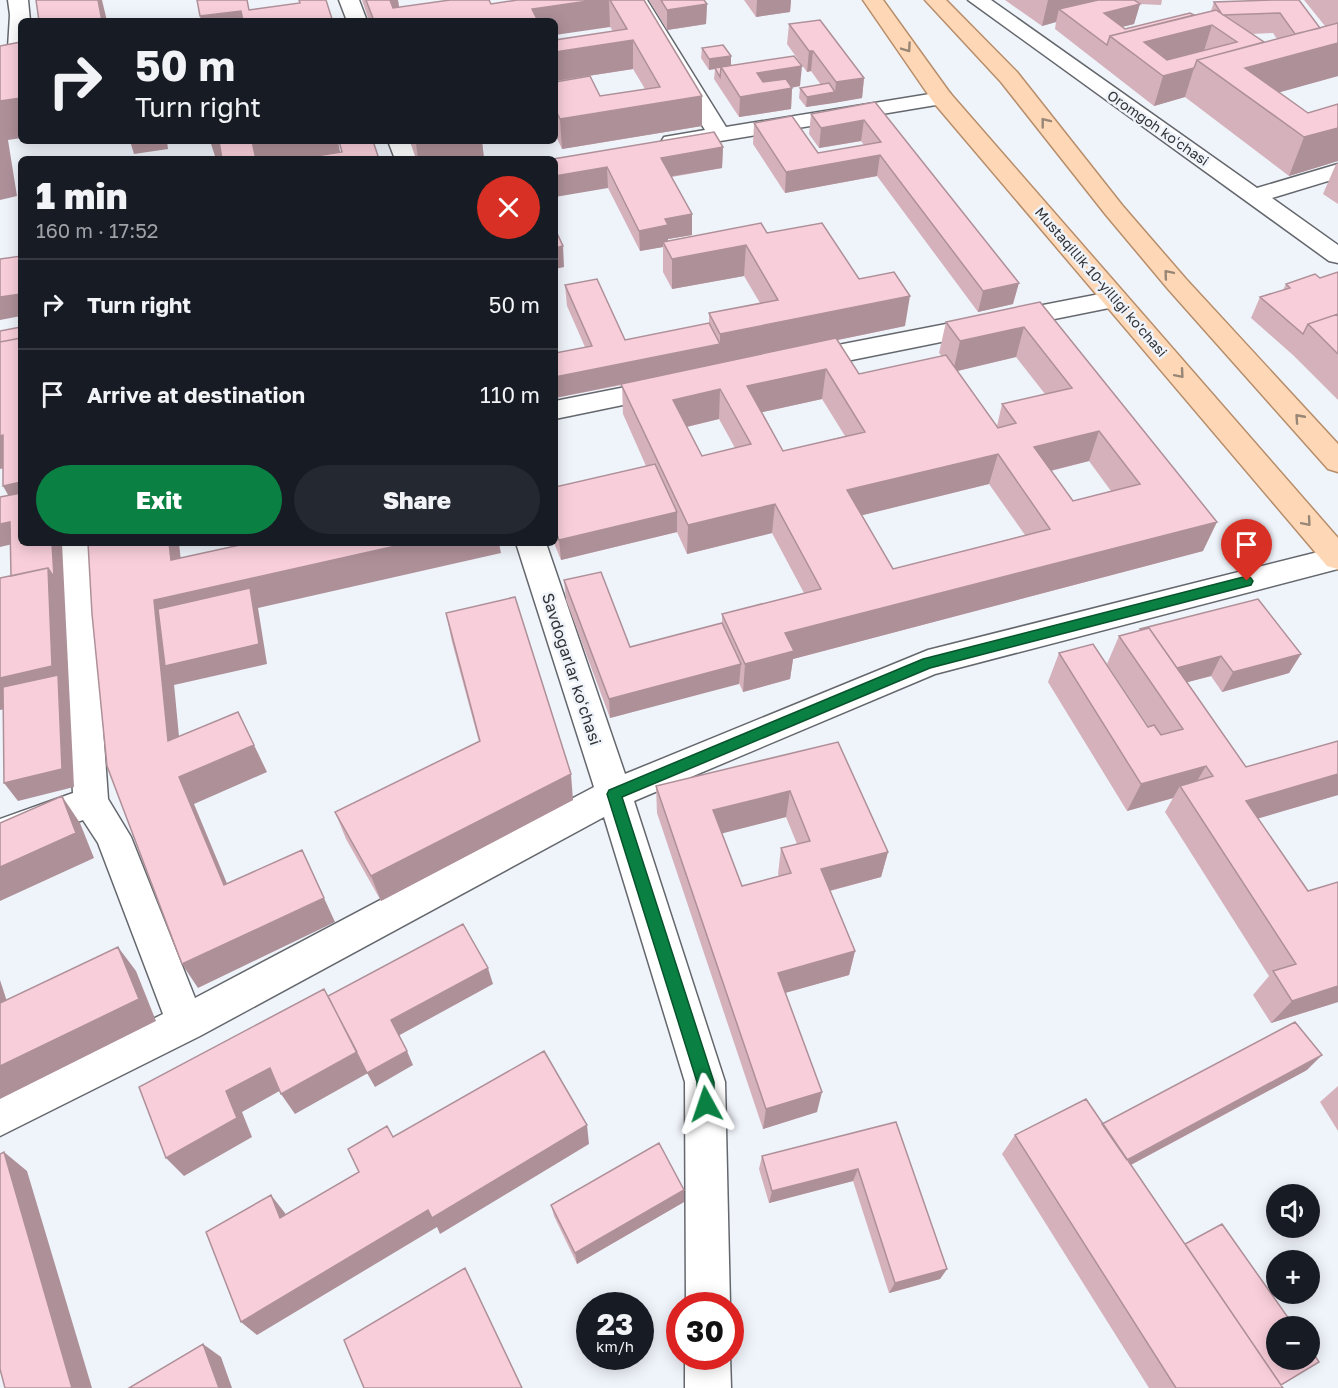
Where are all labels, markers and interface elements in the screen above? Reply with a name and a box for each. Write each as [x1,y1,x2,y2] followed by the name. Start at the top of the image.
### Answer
[135,40,235,90] text: 50 m
[900,41,911,52] one-way arrow
[36,42,114,120] icon: right
[1104,86,1212,169] street label: Oromgoh koʻchasi
[135,91,261,123] text: Turn right
[1041,118,1052,129] one-way arrow
[36,174,127,217] text: 1 min
[477,176,540,239] button: close
[1032,203,1171,360] street label: Mustaqillik 10-yilligi ko'chasi
[36,218,158,242] text: 160 m · 17:52
[1164,270,1175,281] one-way arrow
[36,288,69,321] icon: right
[87,291,191,318] text: Turn right
[489,291,540,318] text: 50 m
[1173,367,1184,378] one-way arrow
[36,378,69,411] icon: arrive
[87,381,305,408] text: Arrive at destination
[480,381,540,408] text: 110 m
[1295,414,1306,425] one-way arrow
[36,465,282,534] button: Exit
[294,465,540,534] button: Share
[1300,515,1311,526] one-way arrow
[1221,519,1272,581] pin
[1230,528,1263,561] icon: arrive
[538,590,606,748] street label: Savdogarlar koʻchasi
[674,1072,738,1136] position arrow
[1266,1184,1320,1370] map controls
[1266,1184,1320,1238] button: sound
[1266,1250,1320,1304] button: +
[666,1292,744,1370] speed limit sign: 30
[597,1306,633,1342] text: 23
[1266,1316,1320,1370] button: −
[596,1337,634,1355] text: km/h

